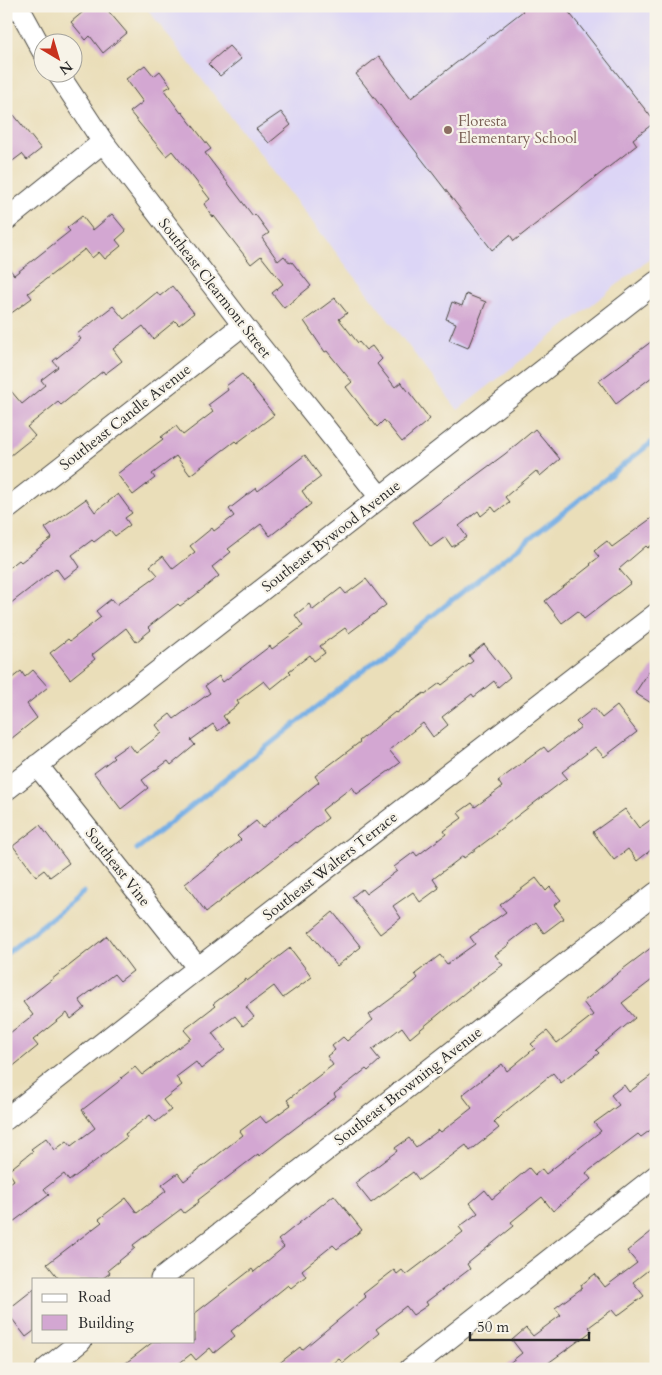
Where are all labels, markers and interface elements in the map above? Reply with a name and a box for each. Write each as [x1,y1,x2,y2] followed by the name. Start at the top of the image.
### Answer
[32,32,82,82] north arrow
[55,57,76,79] text: N
[458,111,577,148] place label: Floresta Elementary School
[442,124,454,136] marker: Floresta Elementary School
[154,214,276,362] street label: Southeast Clearmont Street
[55,359,195,475] street label: Southeast Candle Avenue
[257,475,405,596] street label: Southeast Bywood Avenue
[259,807,402,925] street label: Southeast Walters Terrace
[81,824,155,911] street label: Southeast Vine
[330,1022,486,1150] street label: Southeast Browning Avenue
[32,1278,195,1342] legend
[78,1287,111,1307] text: Road
[470,1310,588,1342] scale bar
[78,1313,134,1333] text: Building
[477,1317,509,1337] text: 50 m

